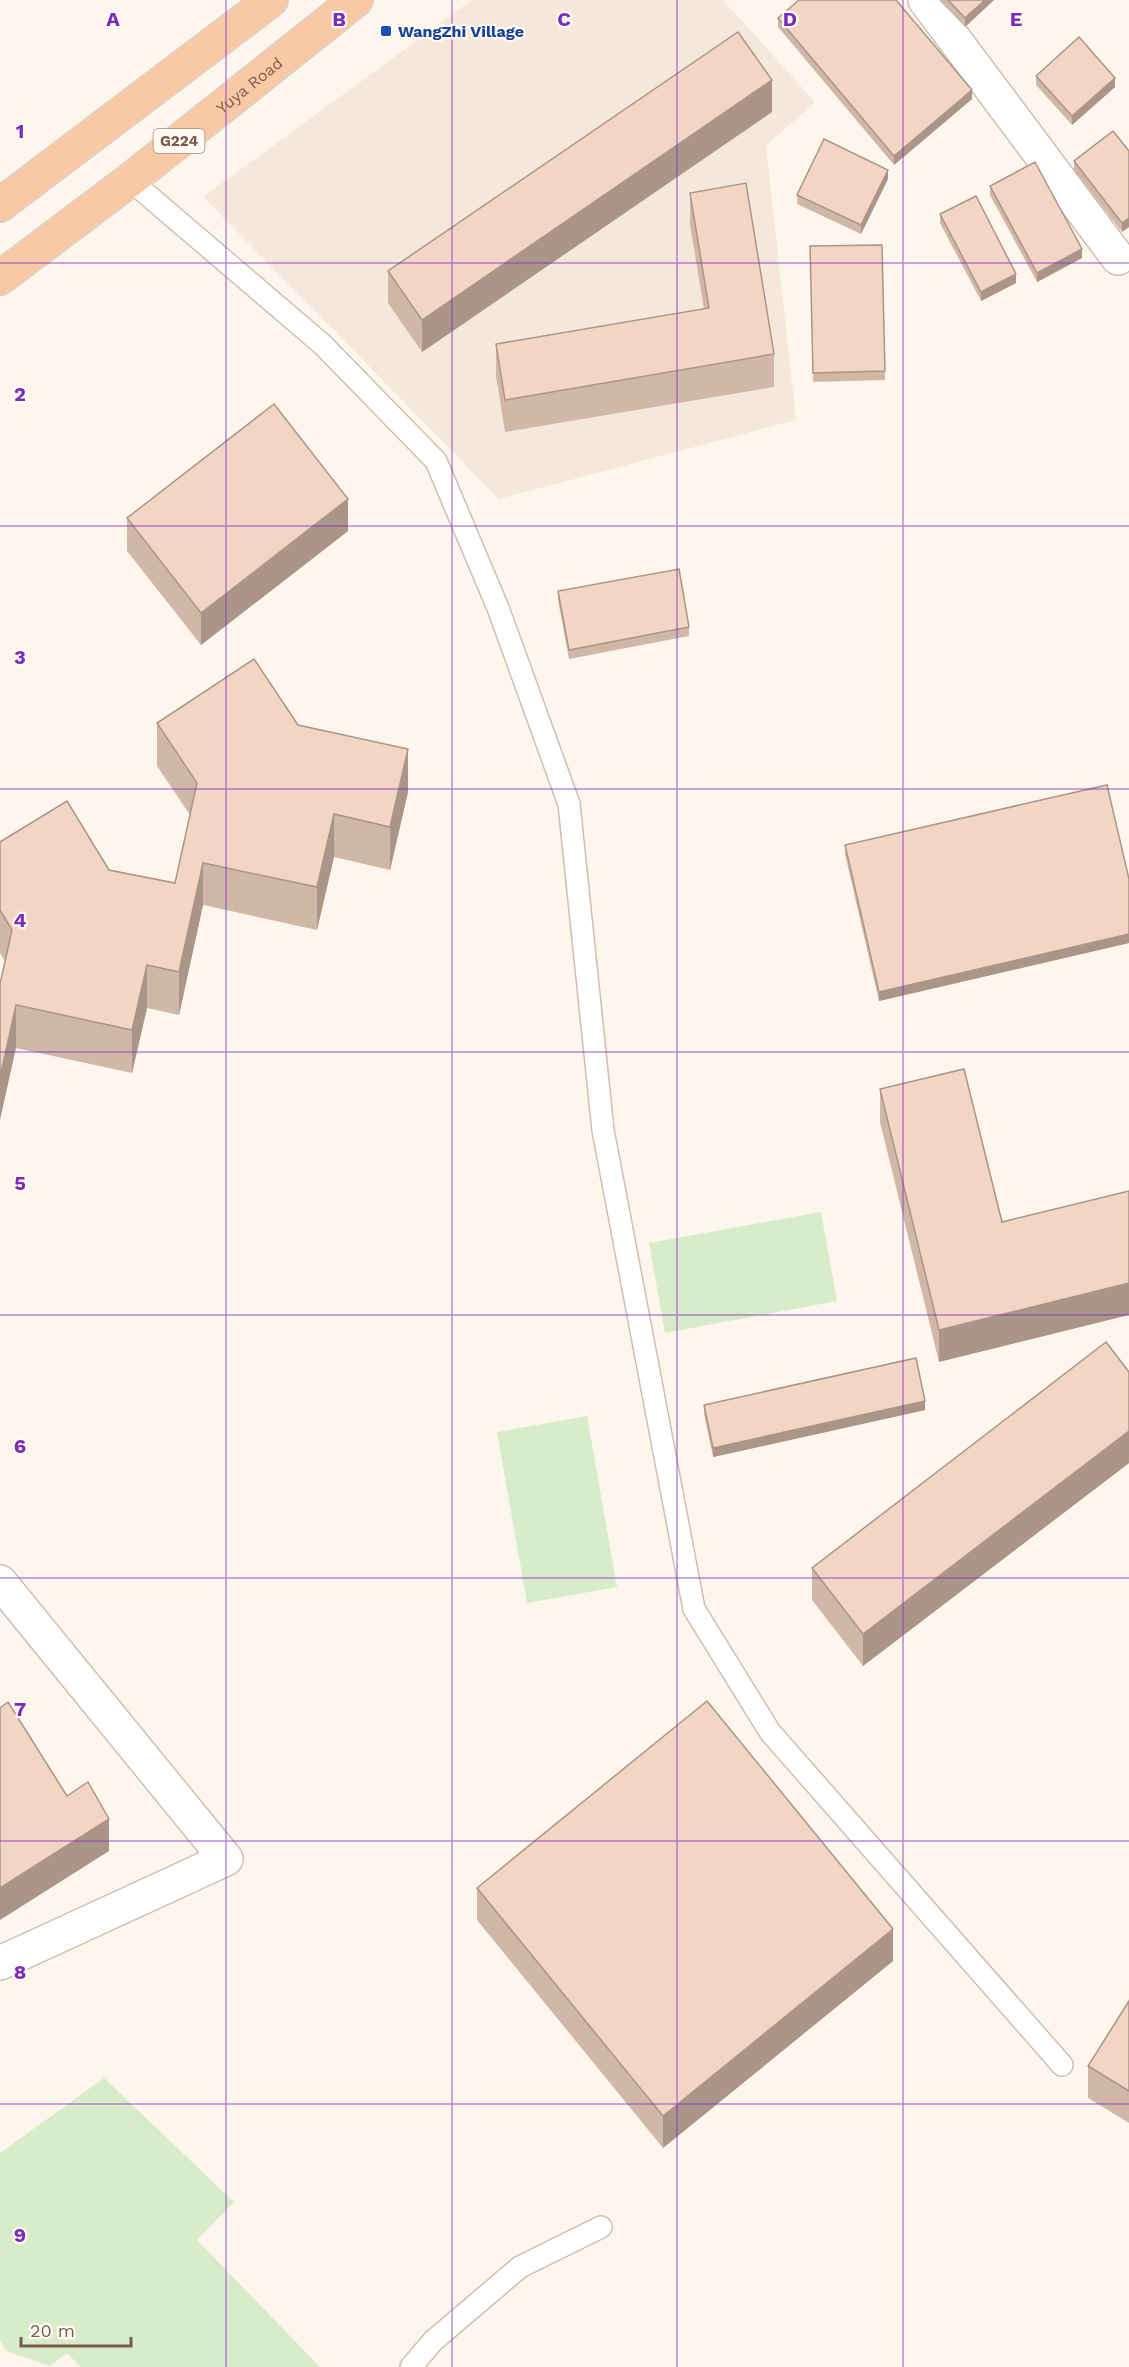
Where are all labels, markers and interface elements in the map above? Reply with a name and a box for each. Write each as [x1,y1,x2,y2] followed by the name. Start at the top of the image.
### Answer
[106,7,120,31] text: A
[332,7,346,31] text: B
[557,7,571,31] text: C
[783,7,797,31] text: D
[1010,7,1022,31] text: E
[398,22,524,41] place label: WangZhi Village
[379,24,393,38] marker: WangZhi Village
[212,53,286,117] street label: Yuya Road
[16,119,24,143] text: 1
[154,129,204,153] road number: G224
[14,382,26,406] text: 2
[14,645,26,669] text: 3
[14,908,27,932] text: 4
[14,1171,26,1195] text: 5
[14,1434,26,1458] text: 6
[14,1697,26,1721] text: 7
[14,1960,26,1984] text: 8
[14,2223,26,2247] text: 9
[21,2310,130,2348] scale bar
[30,2320,75,2341] text: 20 m

